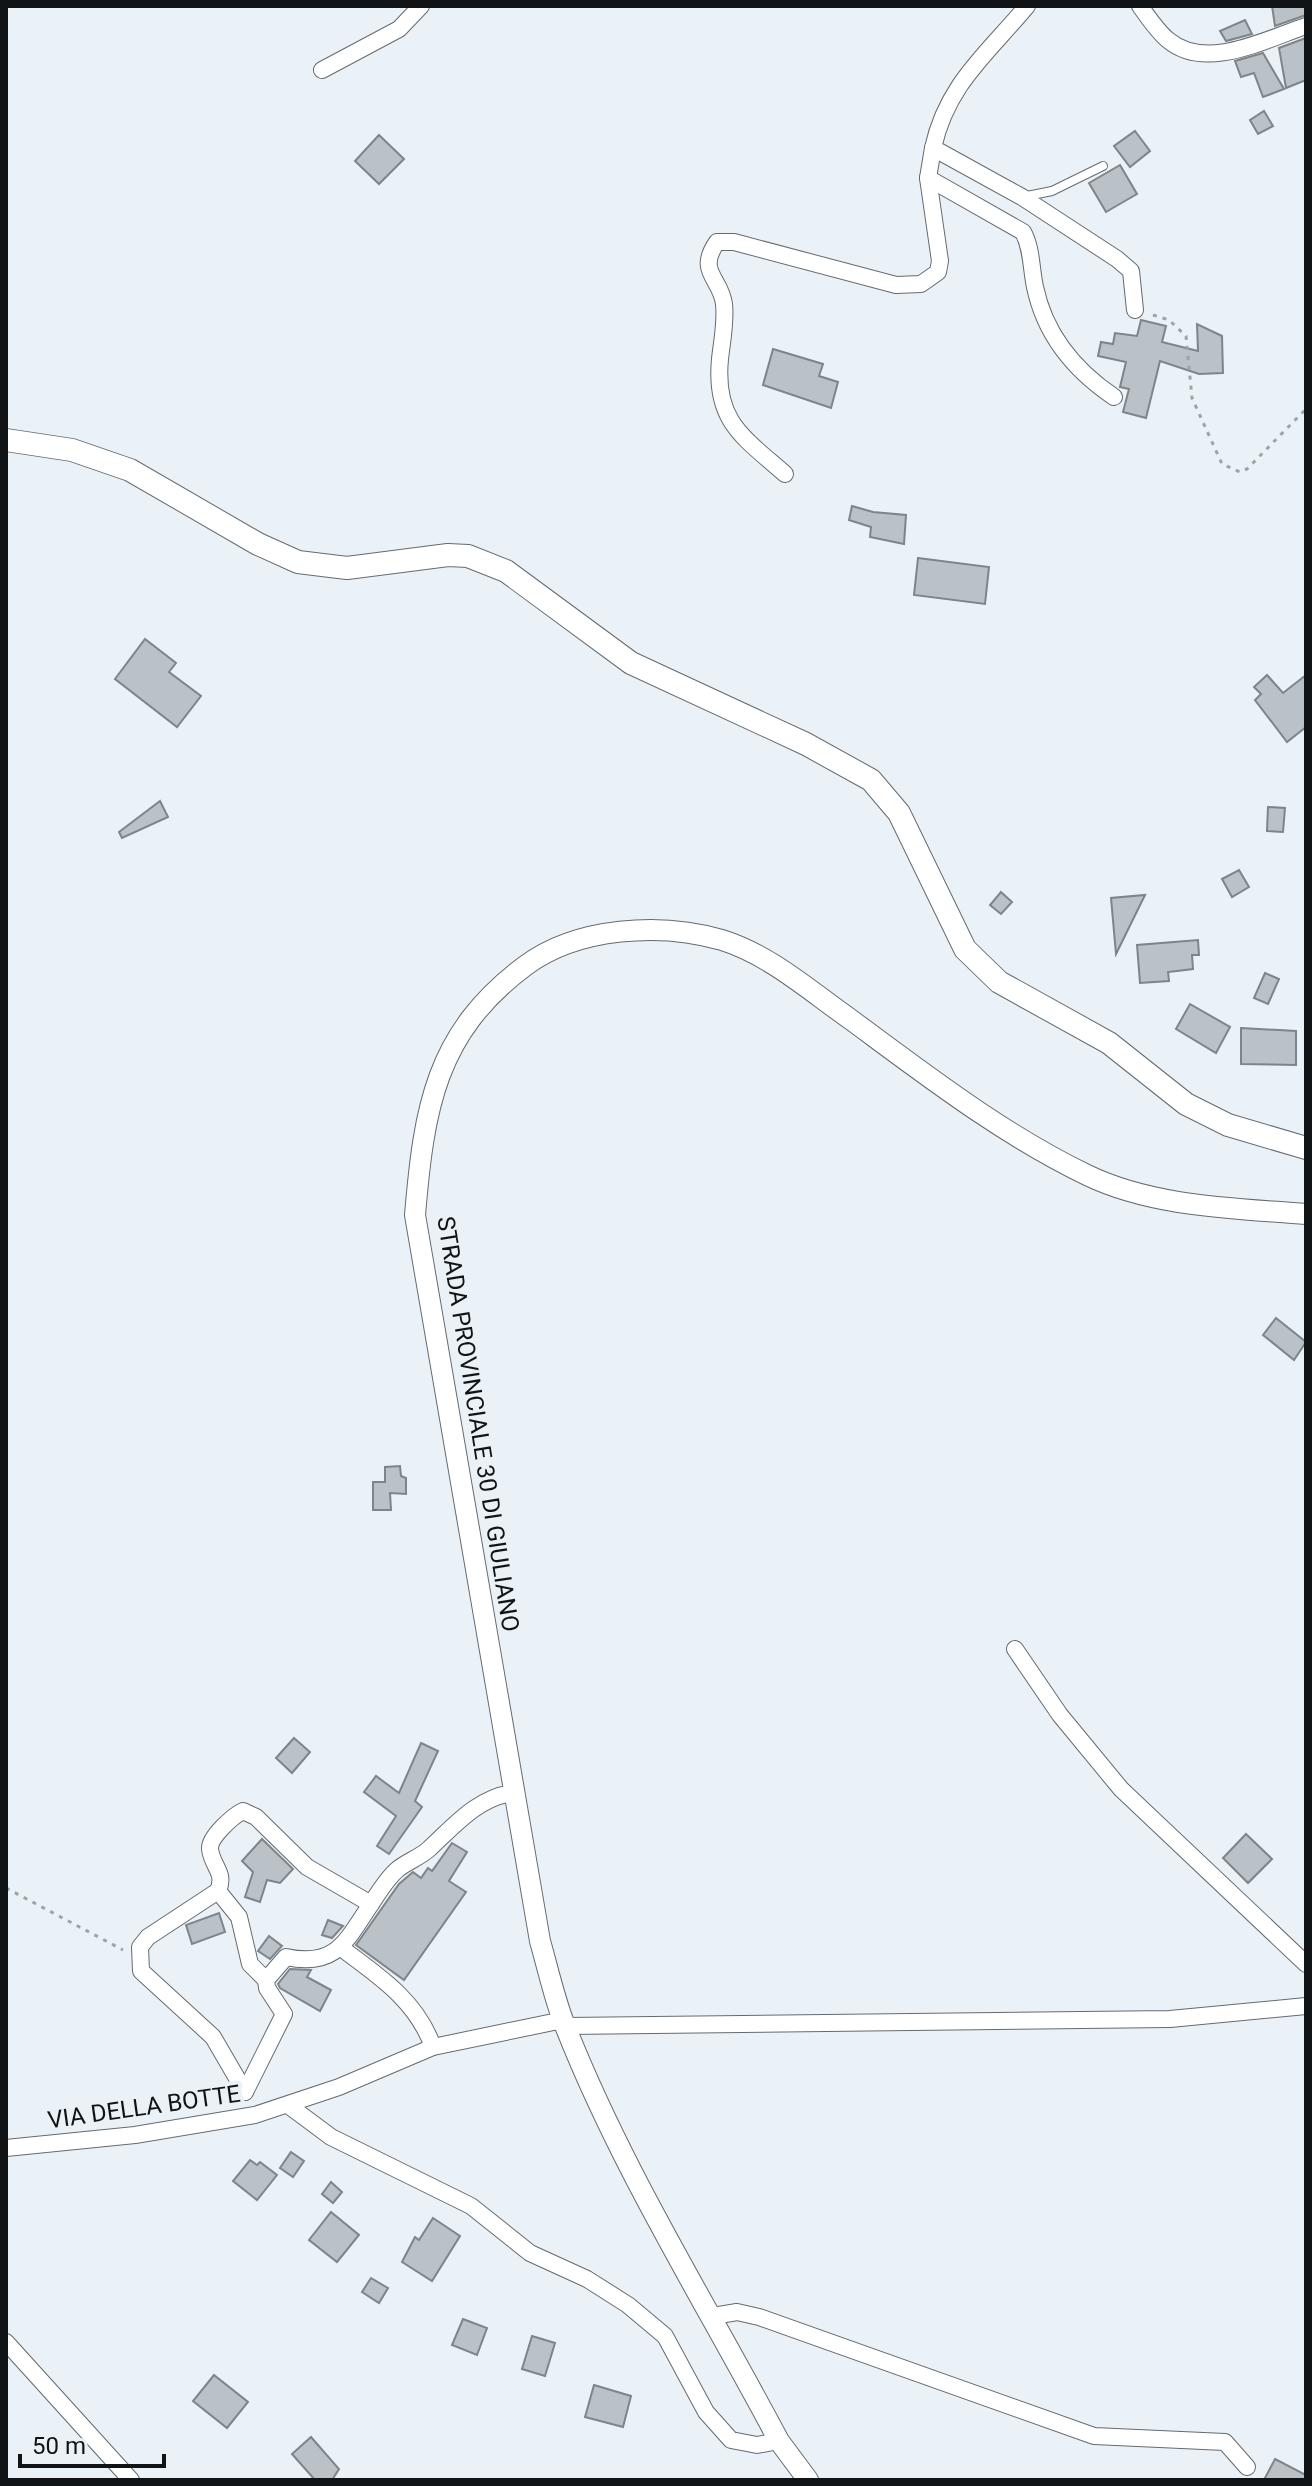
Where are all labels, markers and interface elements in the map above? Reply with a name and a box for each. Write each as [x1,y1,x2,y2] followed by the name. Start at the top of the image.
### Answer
[431,1214,525,1634] street label: STRADA PROVINCIALE 30 DI GIULIANO
[46,2080,242,2134] street label: VIA DELLA BOTTE
[20,2418,164,2468] scale bar
[32,2432,86,2460] text: 50 m

